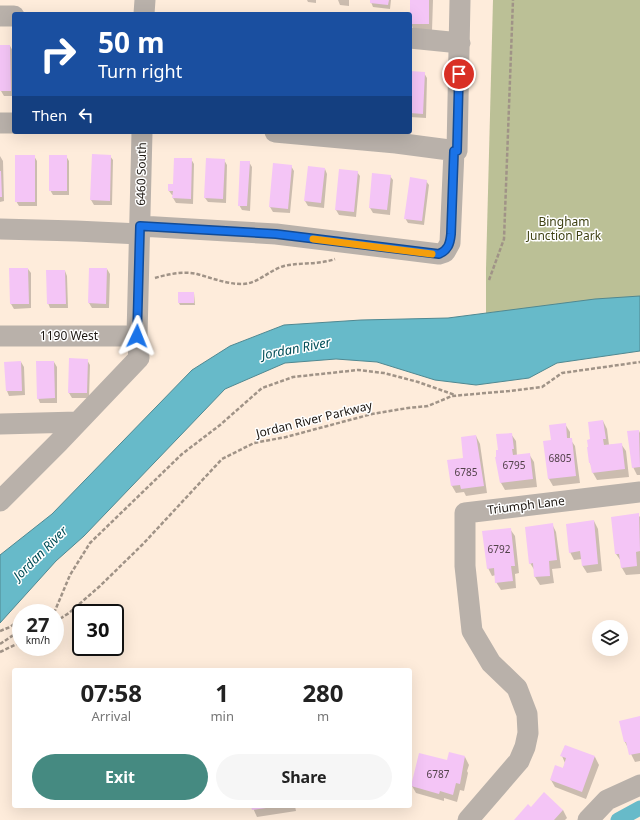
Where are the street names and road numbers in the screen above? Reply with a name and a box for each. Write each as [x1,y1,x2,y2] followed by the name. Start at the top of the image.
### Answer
[132,142,150,206] street label: 6460 South
[40,327,99,344] street label: 1190 West
[253,396,375,442] street label: Jordan River Parkway
[486,492,566,518] street label: Triumph Lane

